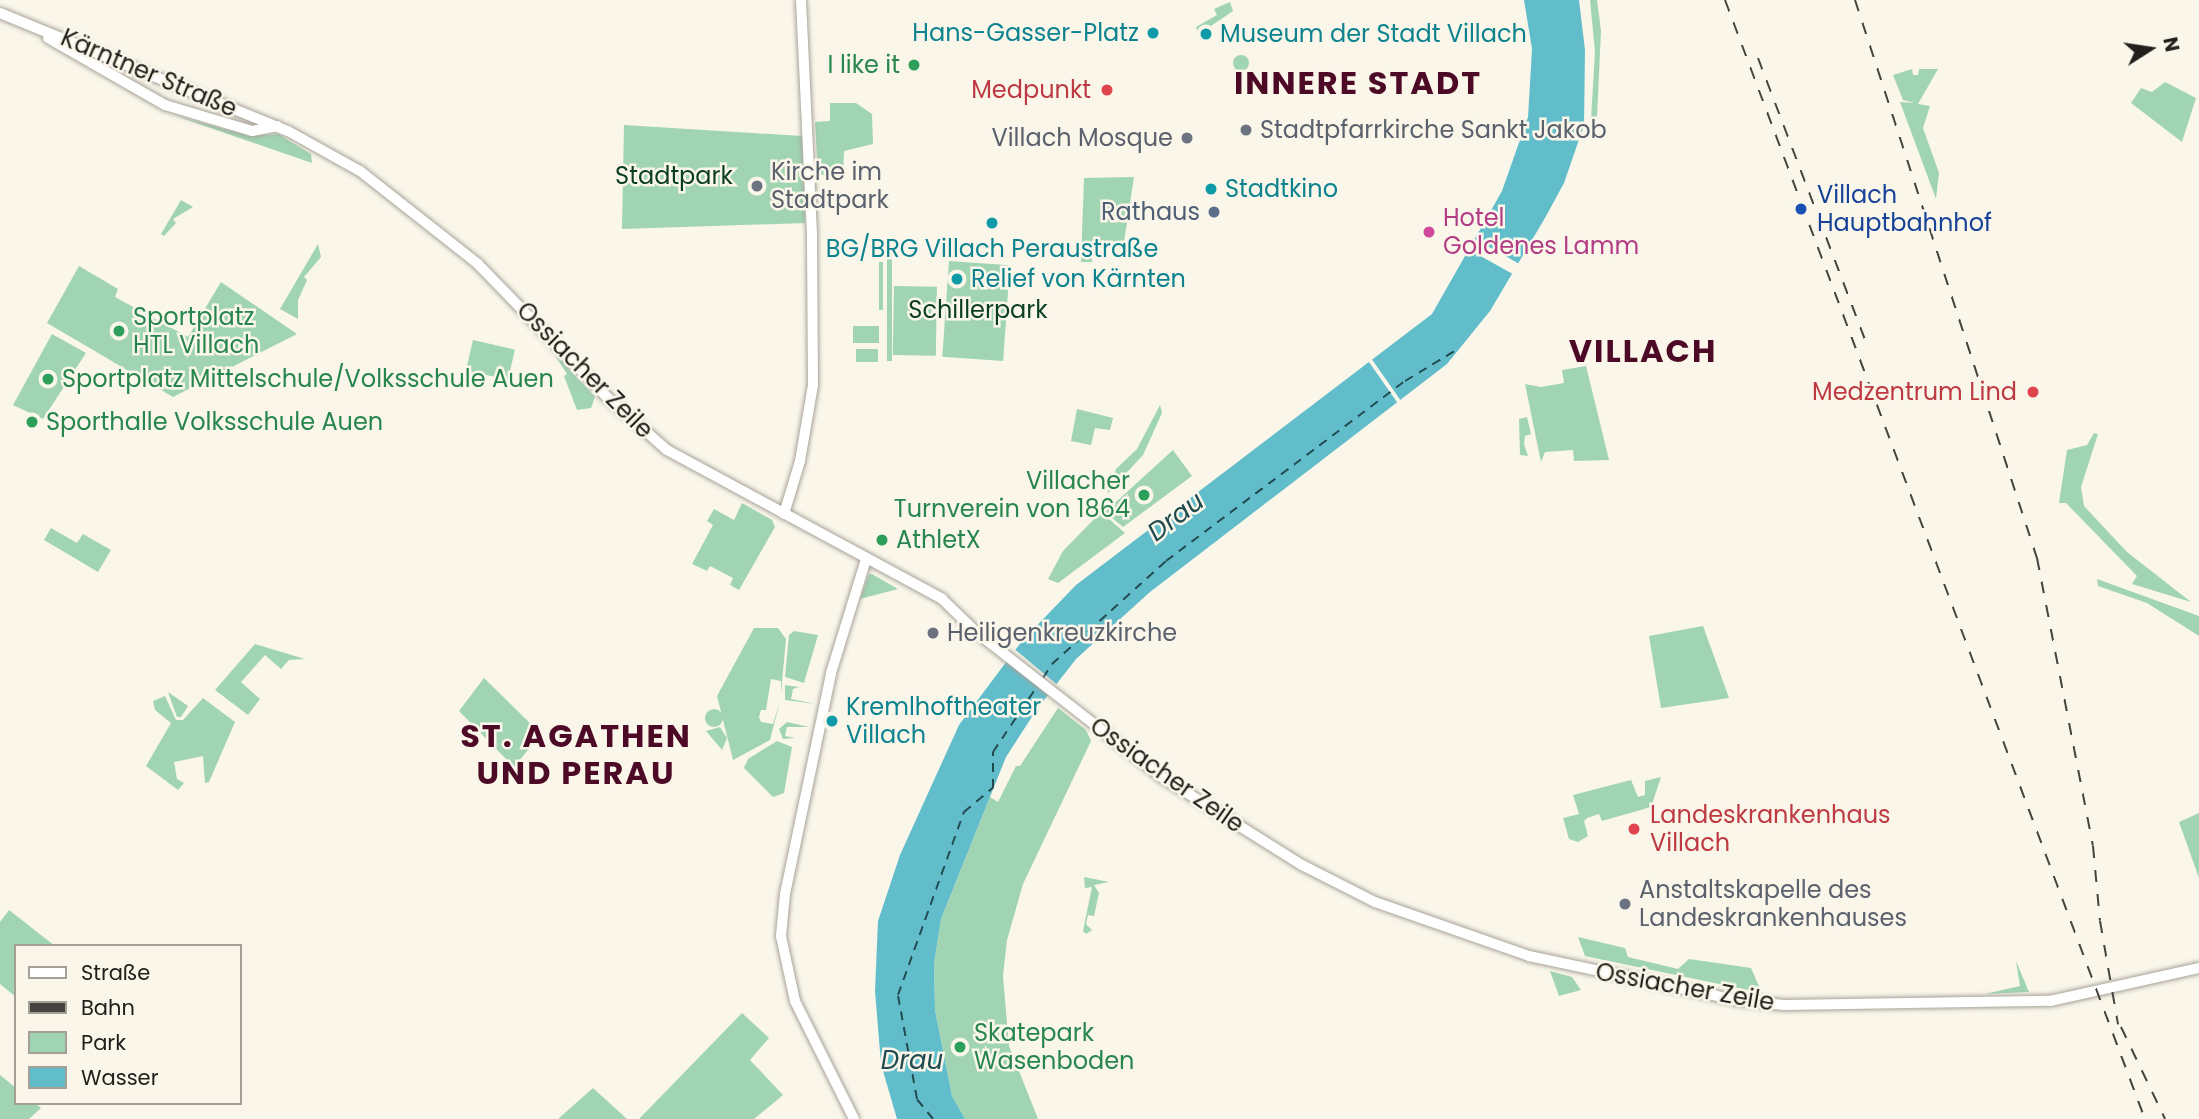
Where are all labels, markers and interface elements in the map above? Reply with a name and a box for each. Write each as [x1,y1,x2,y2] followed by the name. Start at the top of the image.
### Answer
[2115,14,2185,84] north arrow
[912,19,1139,47] place label: Hans-Gasser-Platz
[1220,20,1527,48] place label: Museum der Stadt Villach
[57,23,241,123] street label: Kärntner Straße
[1145,25,1161,41] marker: Hans-Gasser-Platz
[1198,26,1214,42] marker: Museum der Stadt Villach
[2156,35,2186,54] text: N
[828,51,900,79] place label: I like it
[906,57,922,73] marker: I like it
[1235,64,1481,102] district label: INNERE STADT
[971,76,1091,104] place label: Medpunkt
[1097,80,1117,100] marker: Medpunkt
[1260,116,1607,144] place label: Stadtpfarrkirche Sankt Jakob
[1238,122,1254,138] marker: Stadtpfarrkirche Sankt Jakob
[991,124,1173,152] place label: Villach Mosque
[1179,130,1195,146] marker: Villach Mosque
[771,158,889,214] place label: Kirche im Stadtpark
[615,162,733,190] park label: Stadtpark
[1225,175,1338,203] place label: Stadtkino
[749,178,765,194] marker: Kirche im Stadtpark
[1203,181,1219,197] marker: Stadtkino
[1817,181,1992,237] place label: Villach Hauptbahnhof
[1101,198,1200,226] place label: Rathaus
[1791,199,1811,219] marker: Villach Hauptbahnhof
[1206,204,1222,220] marker: Rathaus
[1443,204,1639,260] place label: Hotel Goldenes Lamm
[984,215,1000,231] marker: BG/BRG Villach Peraustraße
[1421,224,1437,240] marker: Hotel Goldenes Lamm
[826,235,1158,263] place label: BG/BRG Villach Peraustraße
[971,265,1186,293] place label: Relief von Kärnten
[949,271,965,287] marker: Relief von Kärnten
[511,296,659,444] street label: Ossiacher Zeile
[908,296,1048,324] park label: Schillerpark
[133,303,259,359] place label: Sportplatz HTL Villach
[111,323,127,339] marker: Sportplatz HTL Villach
[1570,332,1716,370] district label: VILLACH
[62,365,554,393] place label: Sportplatz Mittelschule/Volksschule Auen
[40,371,56,387] marker: Sportplatz Mittelschule/Volksschule Auen
[1812,378,2017,406] place label: Medzentrum Lind
[2023,382,2043,402] marker: Medzentrum Lind
[46,408,383,436] place label: Sporthalle Volksschule Auen
[24,414,40,430] marker: Sporthalle Volksschule Auen
[894,467,1130,523] place label: Villacher Turnverein von 1864
[1142,486,1210,548] water label: Drau
[1136,487,1152,503] marker: Villacher Turnverein von 1864
[896,526,981,554] place label: AthletX
[874,532,890,548] marker: AthletX
[947,619,1177,647] place label: Heiligenkreuzkirche
[925,625,941,641] marker: Heiligenkreuzkirche
[846,693,1041,749] place label: Kremlhoftheater Villach
[1085,711,1249,839] street label: Ossiacher Zeile
[824,713,840,729] marker: Kremlhoftheater Villach
[462,718,690,793] district label: ST. AGATHEN UND PERAU
[1650,801,1891,857] place label: Landeskrankenhaus Villach
[1624,819,1644,839] marker: Landeskrankenhaus Villach
[1639,876,1907,932] place label: Anstaltskapelle des Landeskrankenhauses
[1617,896,1633,912] marker: Anstaltskapelle des Landeskrankenhauses
[14,944,242,1105] legend
[1593,957,1777,1017] street label: Ossiacher Zeile
[81,958,150,987] text: Straße
[81,993,135,1022] text: Bahn
[974,1019,1134,1075] place label: Skatepark Wasenboden
[81,1028,126,1057] text: Park
[952,1039,968,1055] marker: Skatepark Wasenboden
[881,1045,943,1077] water label: Drau
[81,1063,158,1092] text: Wasser

